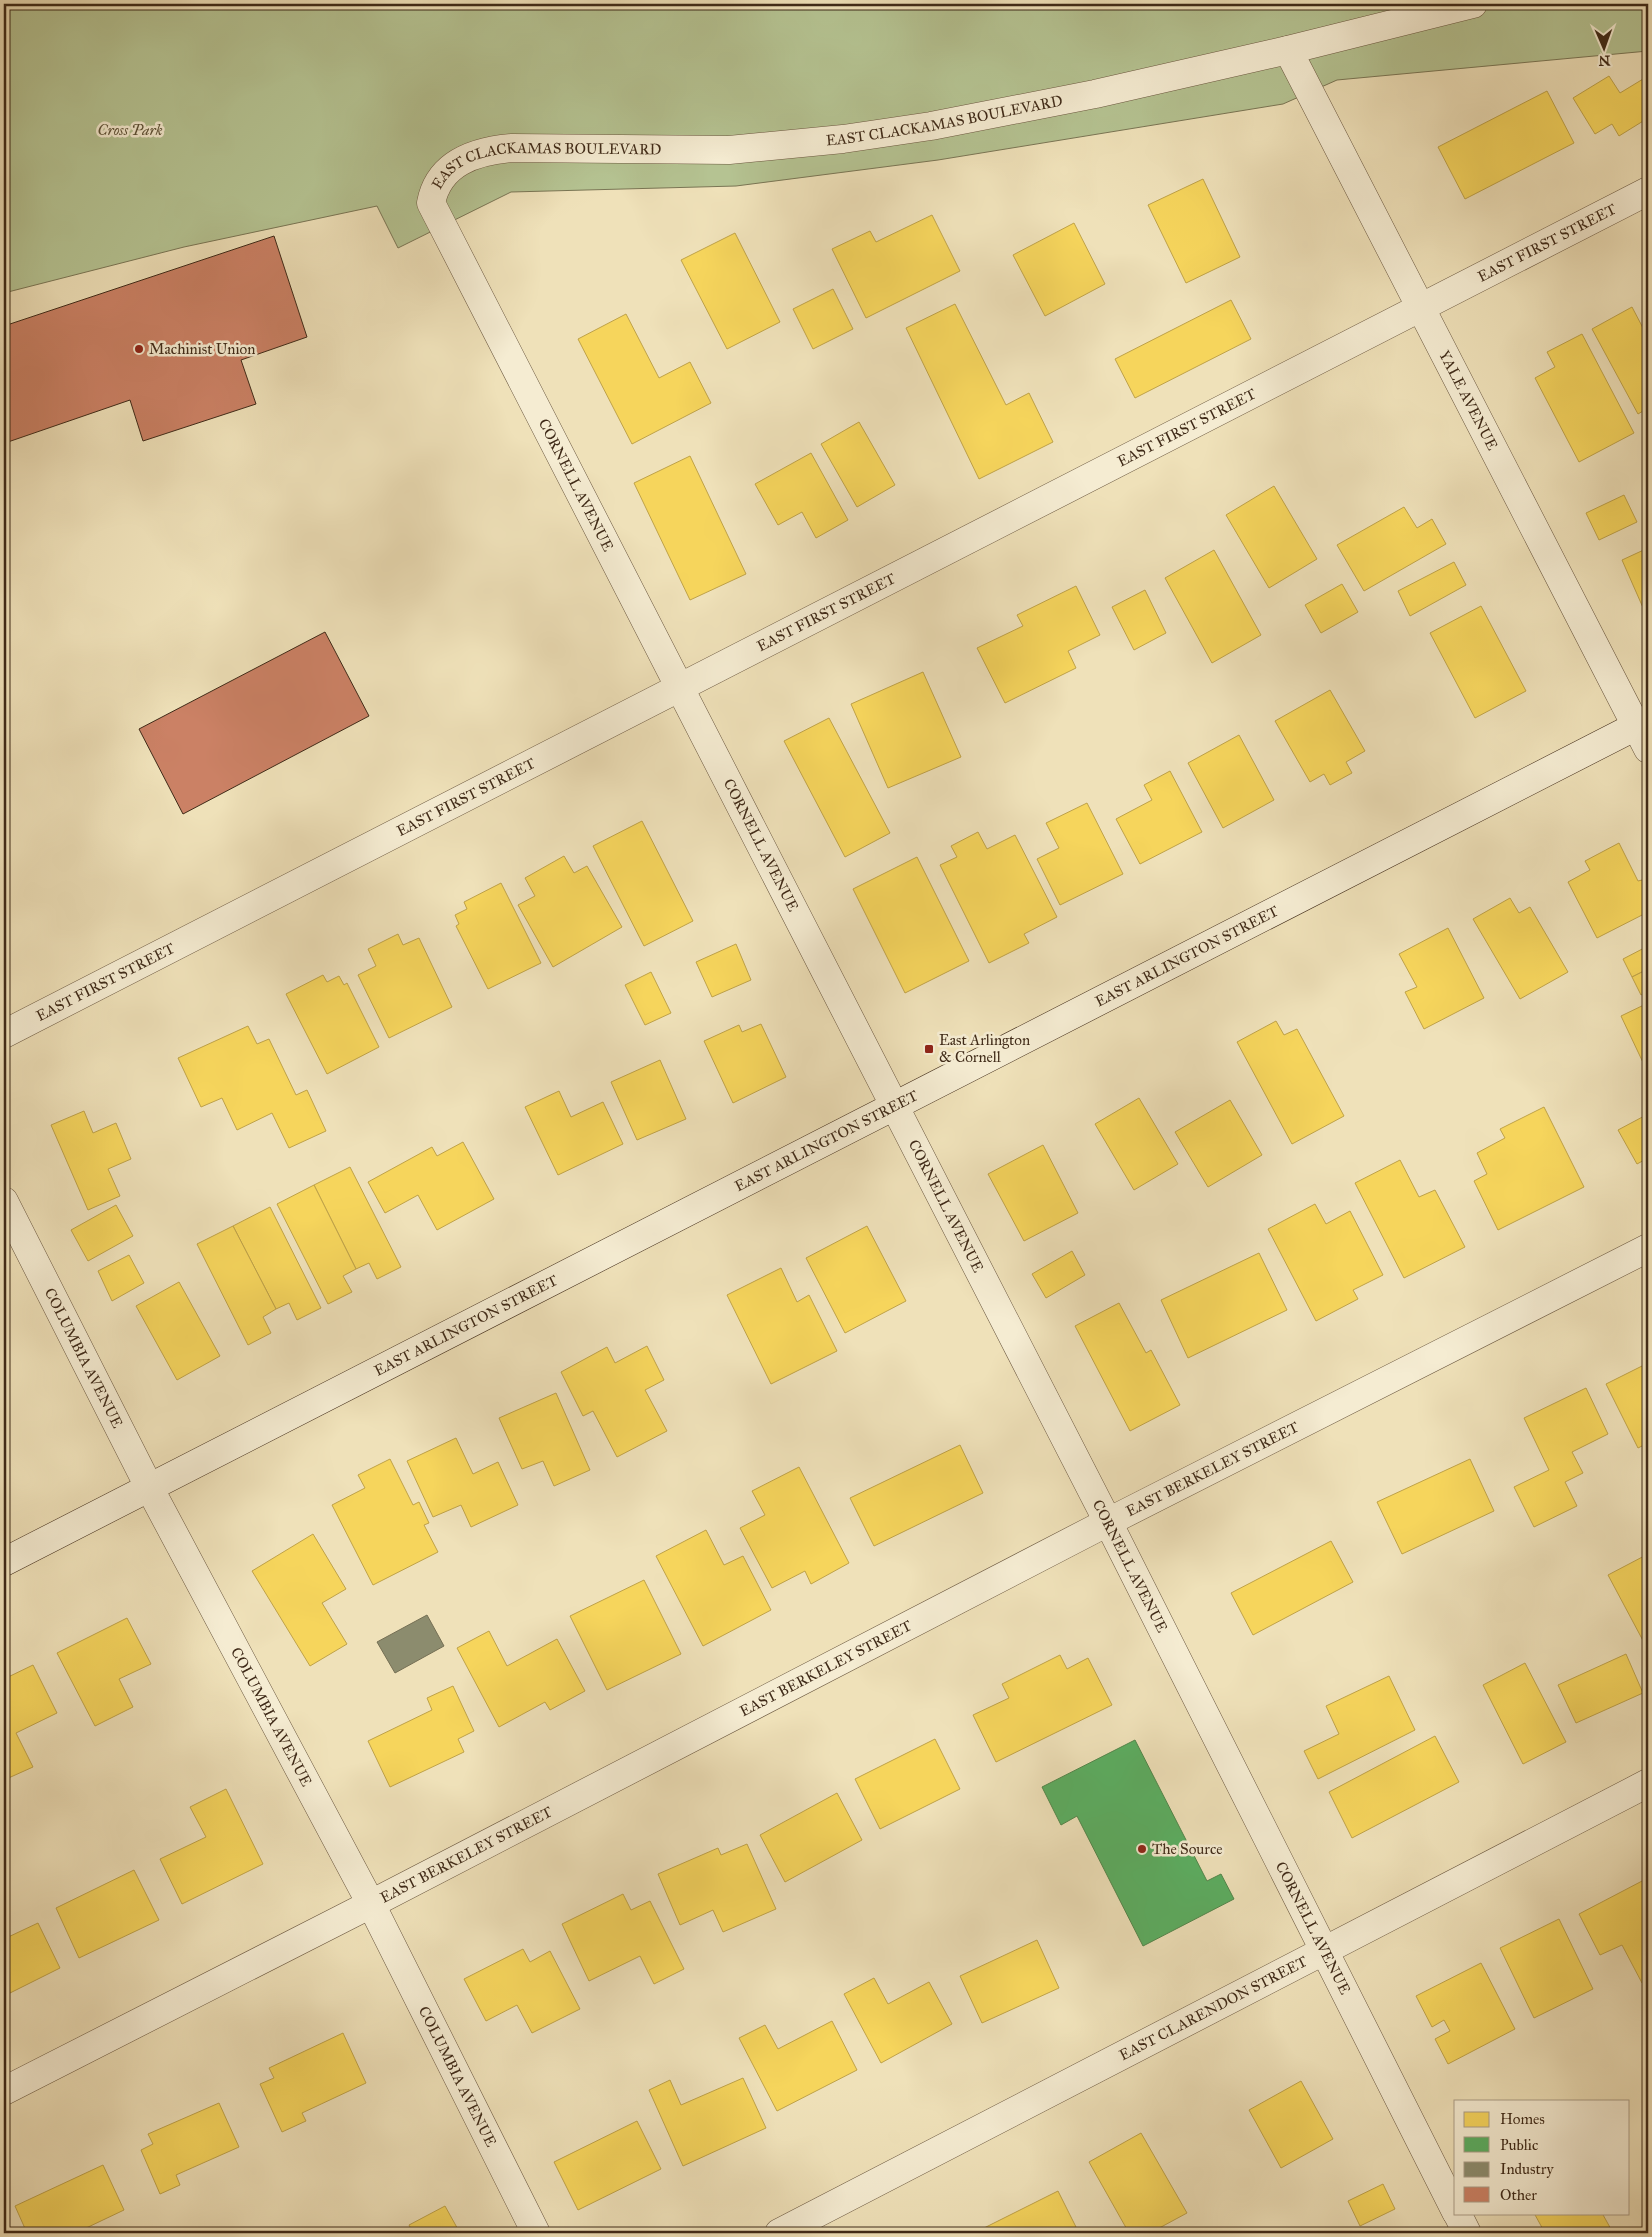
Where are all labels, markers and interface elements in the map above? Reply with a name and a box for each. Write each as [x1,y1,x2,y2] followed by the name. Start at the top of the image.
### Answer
[1580,22,1630,72] north arrow
[1598,52,1611,69] text: N
[825,92,1064,150] street label: EAST CLACKAMAS BOULEVARD
[98,121,163,139] park label: Cross Park
[428,139,662,192] street label: EAST CLACKAMAS BOULEVARD
[1475,200,1619,286] street label: EAST FIRST STREET
[149,340,255,358] place label: Machinist Union
[133,343,145,355] marker: Machinist Union
[1435,347,1502,453] street label: YALE AVENUE
[1114,385,1259,471] street label: EAST FIRST STREET
[535,416,617,555] street label: CORNELL AVENUE
[754,569,899,655] street label: EAST FIRST STREET
[394,754,538,840] street label: EAST FIRST STREET
[720,776,802,915] street label: CORNELL AVENUE
[1092,902,1282,1011] street label: EAST ARLINGTON STREET
[33,939,178,1025] street label: EAST FIRST STREET
[939,1031,1030,1066] place label: East Arlington & Cornell
[923,1043,935,1055] marker: East Arlington & Cornell
[732,1086,921,1195] street label: EAST ARLINGTON STREET
[905,1137,987,1276] street label: CORNELL AVENUE
[371,1271,561,1380] street label: EAST ARLINGTON STREET
[41,1285,127,1431] street label: COLUMBIA AVENUE
[1123,1418,1302,1520] street label: EAST BERKELEY STREET
[1089,1497,1171,1636] street label: CORNELL AVENUE
[737,1616,915,1720] street label: EAST BERKELEY STREET
[227,1644,316,1790] street label: COLUMBIA AVENUE
[377,1803,555,1907] street label: EAST BERKELEY STREET
[1152,1840,1222,1858] place label: The Source
[1136,1843,1148,1855] marker: The Source
[1272,1859,1354,1998] street label: CORNELL AVENUE
[1116,1952,1310,2064] street label: EAST CLARENDON STREET
[415,2003,500,2150] street label: COLUMBIA AVENUE
[1454,2100,1630,2214] legend
[1500,2110,1545,2128] text: Homes
[1500,2136,1538,2154] text: Public
[1500,2160,1554,2178] text: Industry
[1500,2186,1537,2204] text: Other

